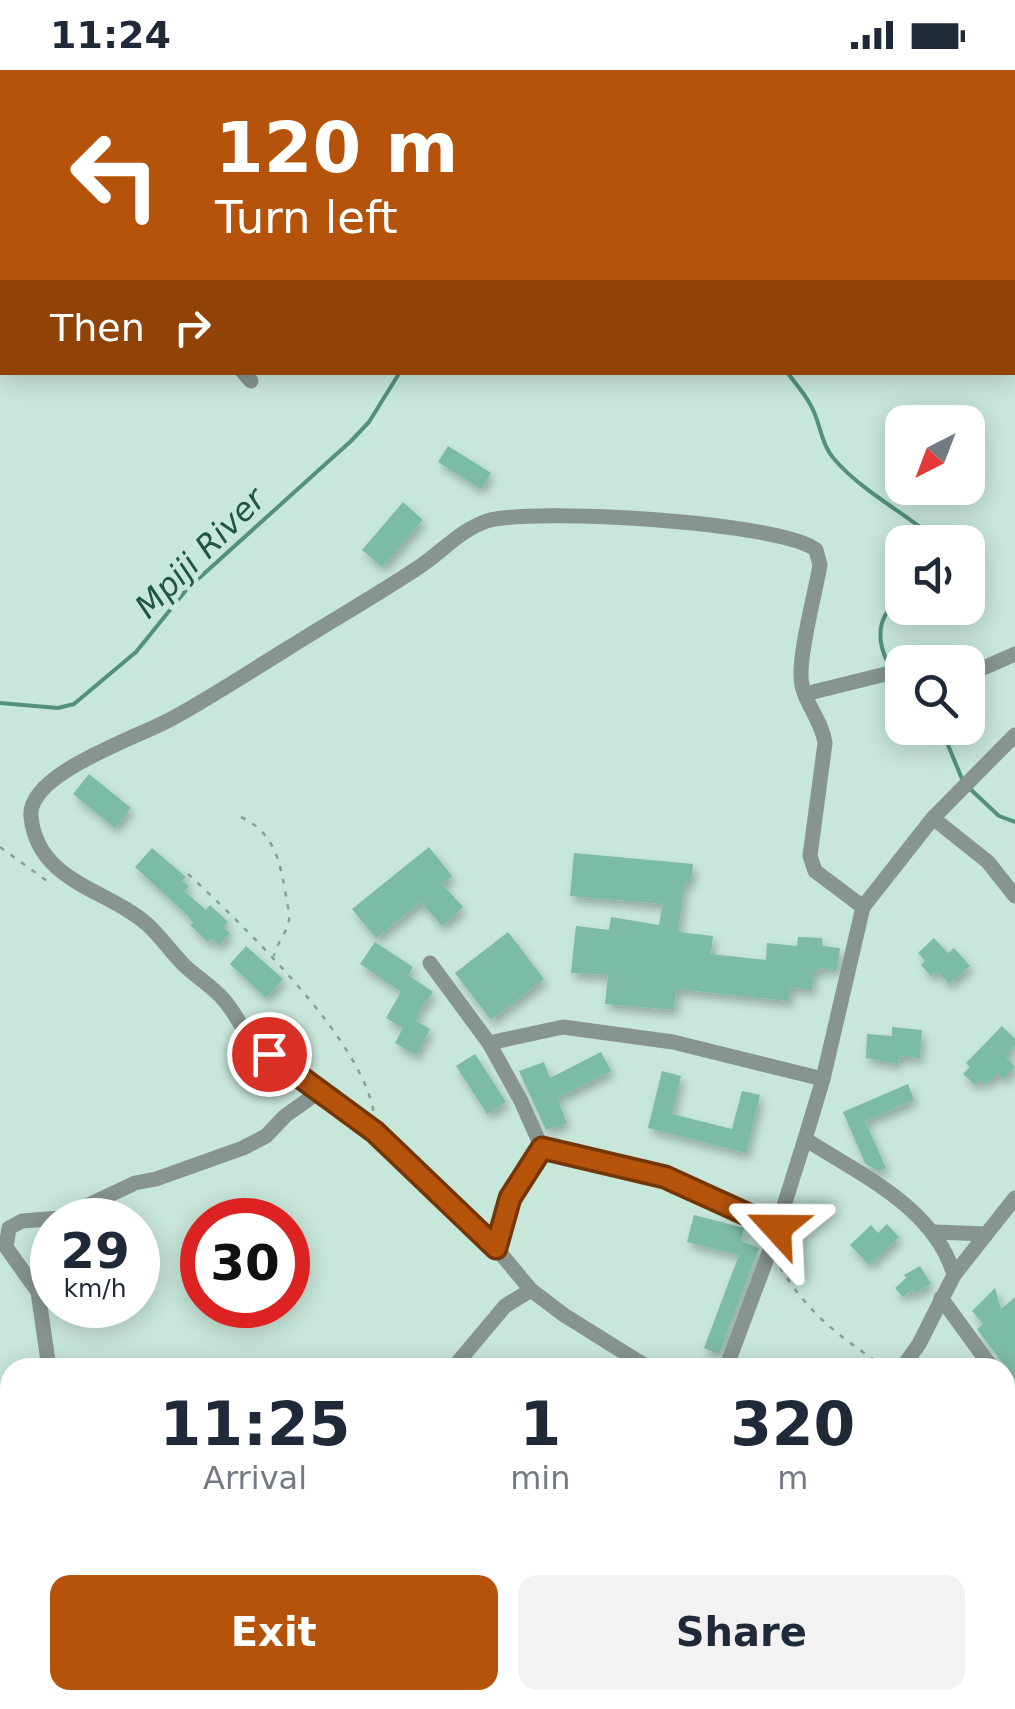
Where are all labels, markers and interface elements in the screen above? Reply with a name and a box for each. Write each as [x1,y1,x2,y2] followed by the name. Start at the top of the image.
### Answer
[50,13,171,57] text: 11:24
[215,107,458,189] text: 120 m
[50,110,180,240] icon: left
[215,191,398,244] text: Turn left
[165,300,220,355] icon: right
[50,306,145,350] text: Then
[885,405,985,505] north arrow
[885,405,985,745] map controls
[127,479,274,626] water label: Mpiji River
[885,525,985,625] button: sound
[885,645,985,745] button: search
[227,1012,312,1097] pin
[242,1027,297,1082] icon: arrive
[725,1176,829,1280] position arrow
[180,1198,310,1328] speed limit sign: 30
[60,1222,130,1280] text: 29
[63,1274,127,1303] text: km/h
[160,1389,351,1459] text: 11:25
[519,1389,561,1459] text: 1
[730,1389,855,1459] text: 320
[203,1459,307,1497] text: Arrival
[510,1459,571,1497] text: min
[777,1459,808,1497] text: m
[50,1575,498,1690] button: Exit
[518,1575,965,1690] button: Share

